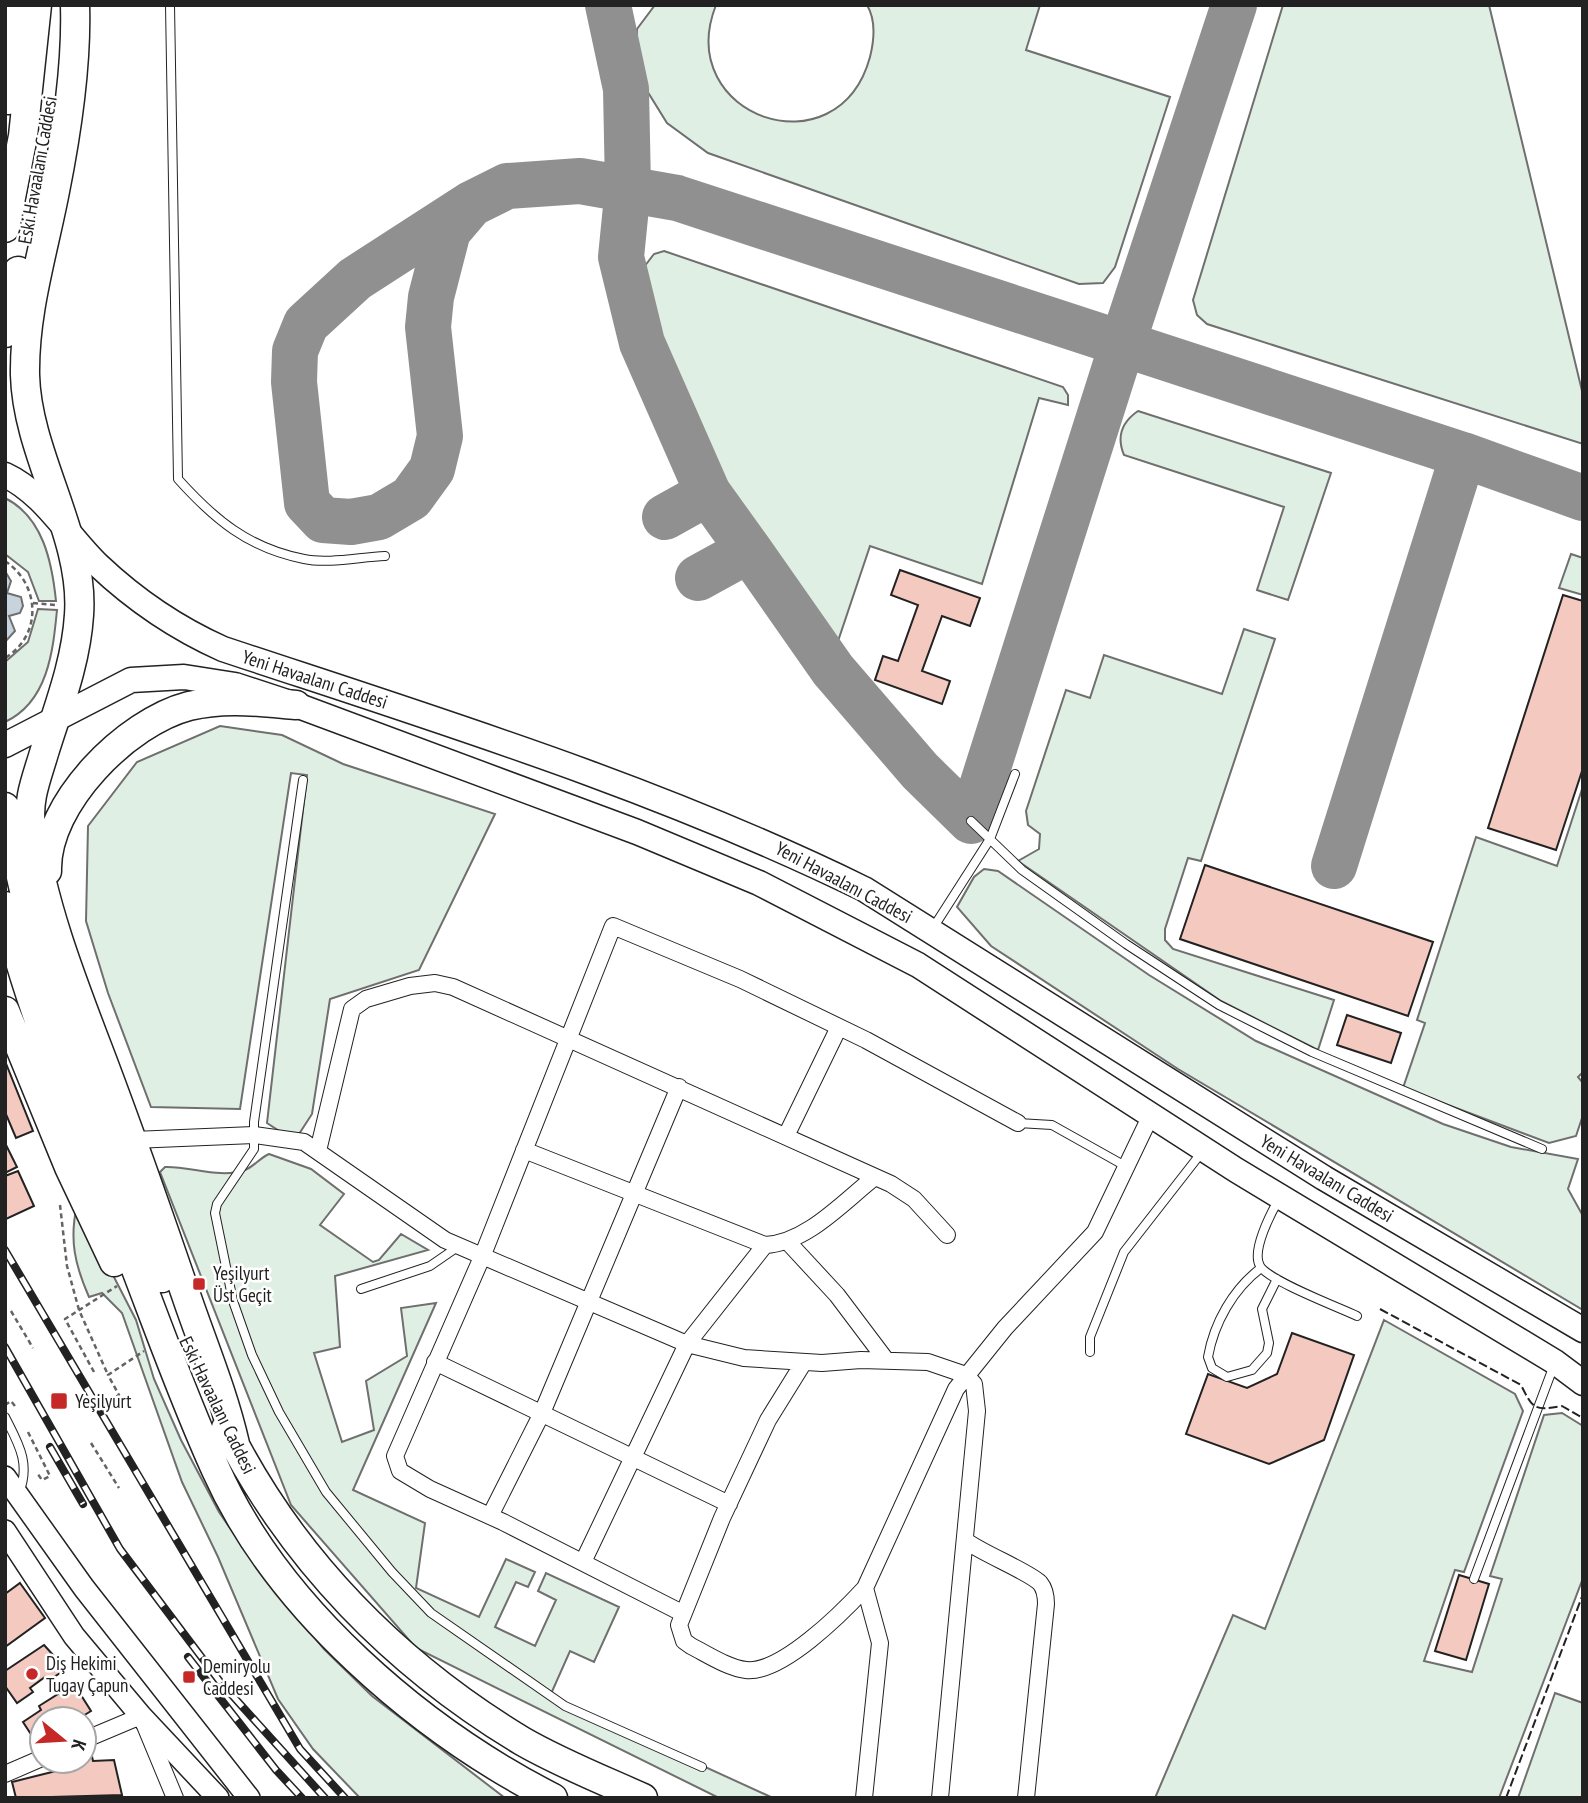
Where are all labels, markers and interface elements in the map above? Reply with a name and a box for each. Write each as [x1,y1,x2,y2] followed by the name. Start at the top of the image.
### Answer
[12,94,62,246] street label: Eski Havaalanı Caddesi
[239,644,391,714] street label: Yeni Havaalanı Caddesi
[772,836,916,928] street label: Yeni Havaalanı Caddesi
[1256,1129,1398,1227] street label: Yeni Havaalanı Caddesi
[213,1261,273,1307] place label: Yeşilyurt Üst Geçit
[191,1276,207,1292] marker: Yeşilyurt Üst Geçit
[174,1332,262,1478] street label: Eski Havaalanı Caddesi
[75,1389,132,1413] place label: Yeşilyurt
[49,1391,69,1411] marker: Yeşilyurt
[46,1651,128,1697] place label: Diş Hekimi Tugay Çapun
[203,1654,271,1700] place label: Demiryolu Caddesi
[24,1666,40,1682] marker: Diş Hekimi Tugay Çapun
[181,1669,197,1685] marker: Demiryolu Caddesi
[28,1705,98,1775] north arrow
[66,1737,92,1754] text: K

